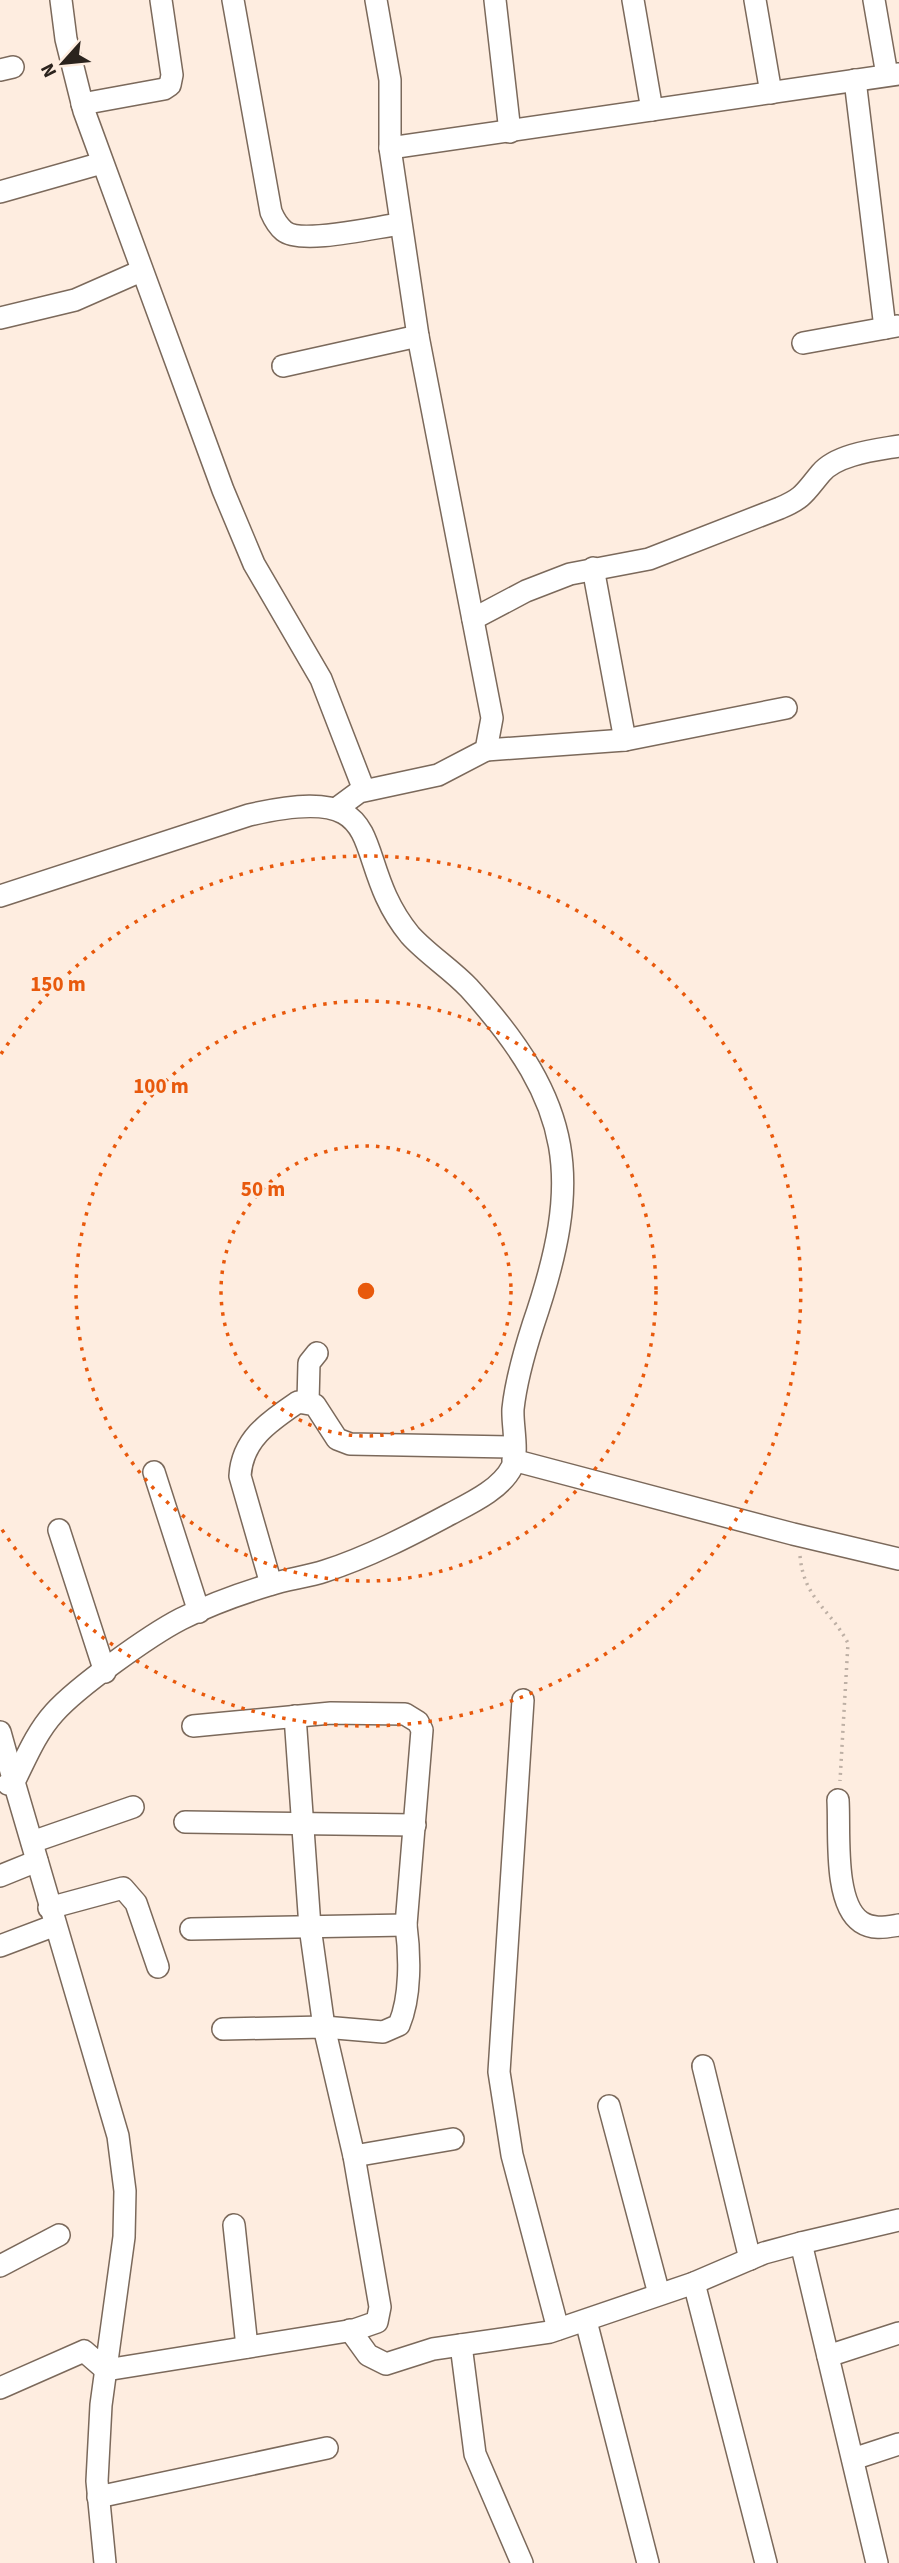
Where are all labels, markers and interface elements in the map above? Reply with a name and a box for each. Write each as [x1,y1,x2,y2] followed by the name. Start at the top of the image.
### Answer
[28,28,98,98] north arrow
[34,58,64,82] text: N
[30,969,86,999] text: 150 m
[133,1071,189,1101] text: 100 m
[241,1174,285,1204] text: 50 m
[354,1279,378,1303] centre of rings

